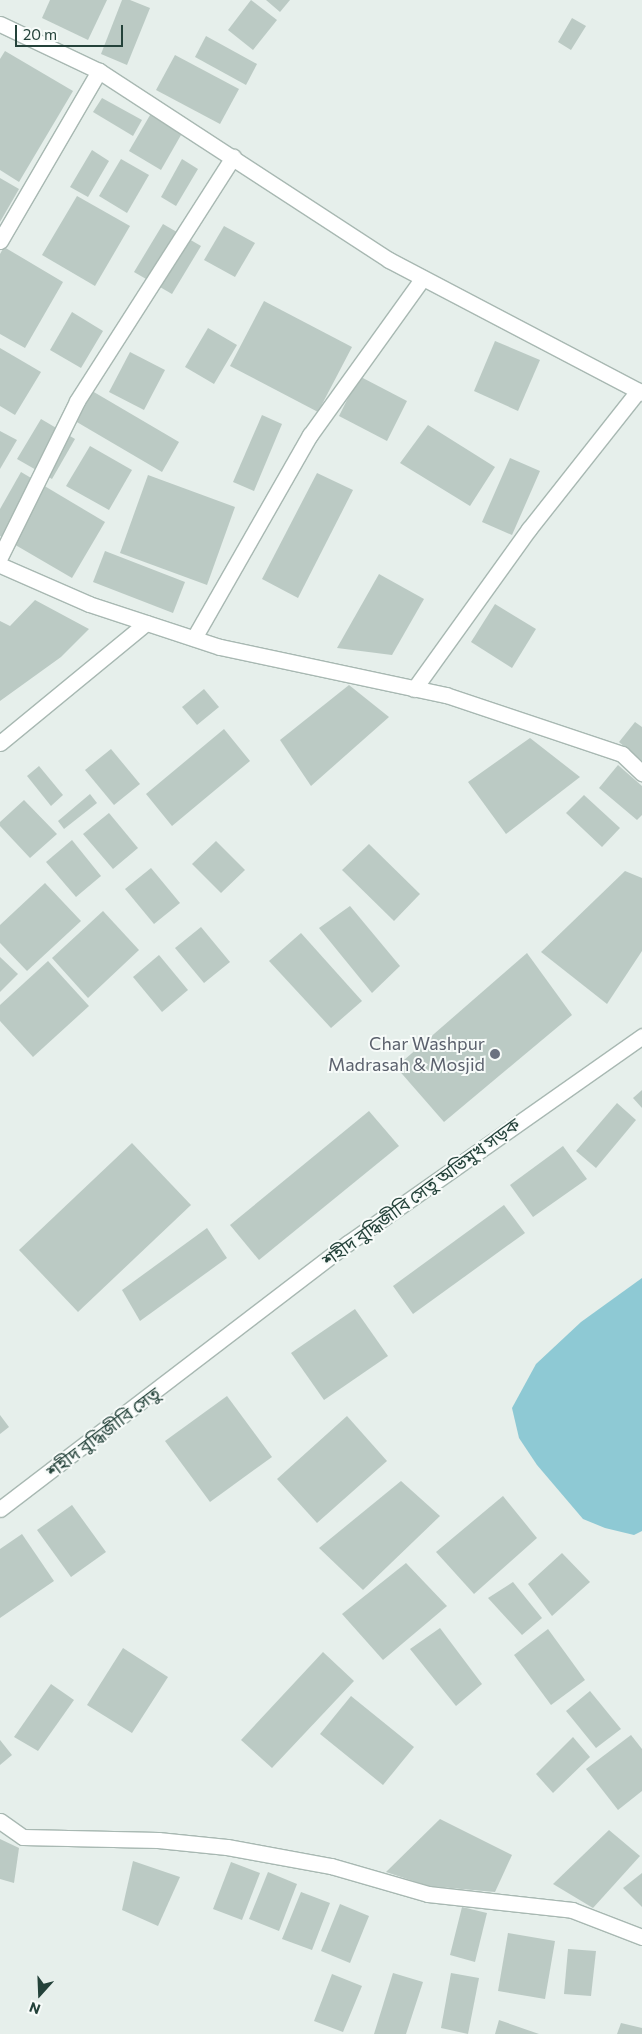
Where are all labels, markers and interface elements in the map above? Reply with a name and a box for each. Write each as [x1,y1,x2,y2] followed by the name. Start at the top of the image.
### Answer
[18,15,125,47] scale bar
[23,25,57,43] text: 20 m
[328,1033,485,1076] place label: Char Washpur Madrasah & Mosjid
[489,1048,501,1060] marker: Char Washpur Madrasah & Mosjid
[318,1113,524,1271] street label: শহীদ বুদ্ধিজীবি সেতু অভিমুখ সড়ক
[42,1382,164,1482] street label: শহীদ বুদ্ধিজীবি সেতু
[15,1969,65,2019] north arrow
[27,1999,43,2018] text: N

